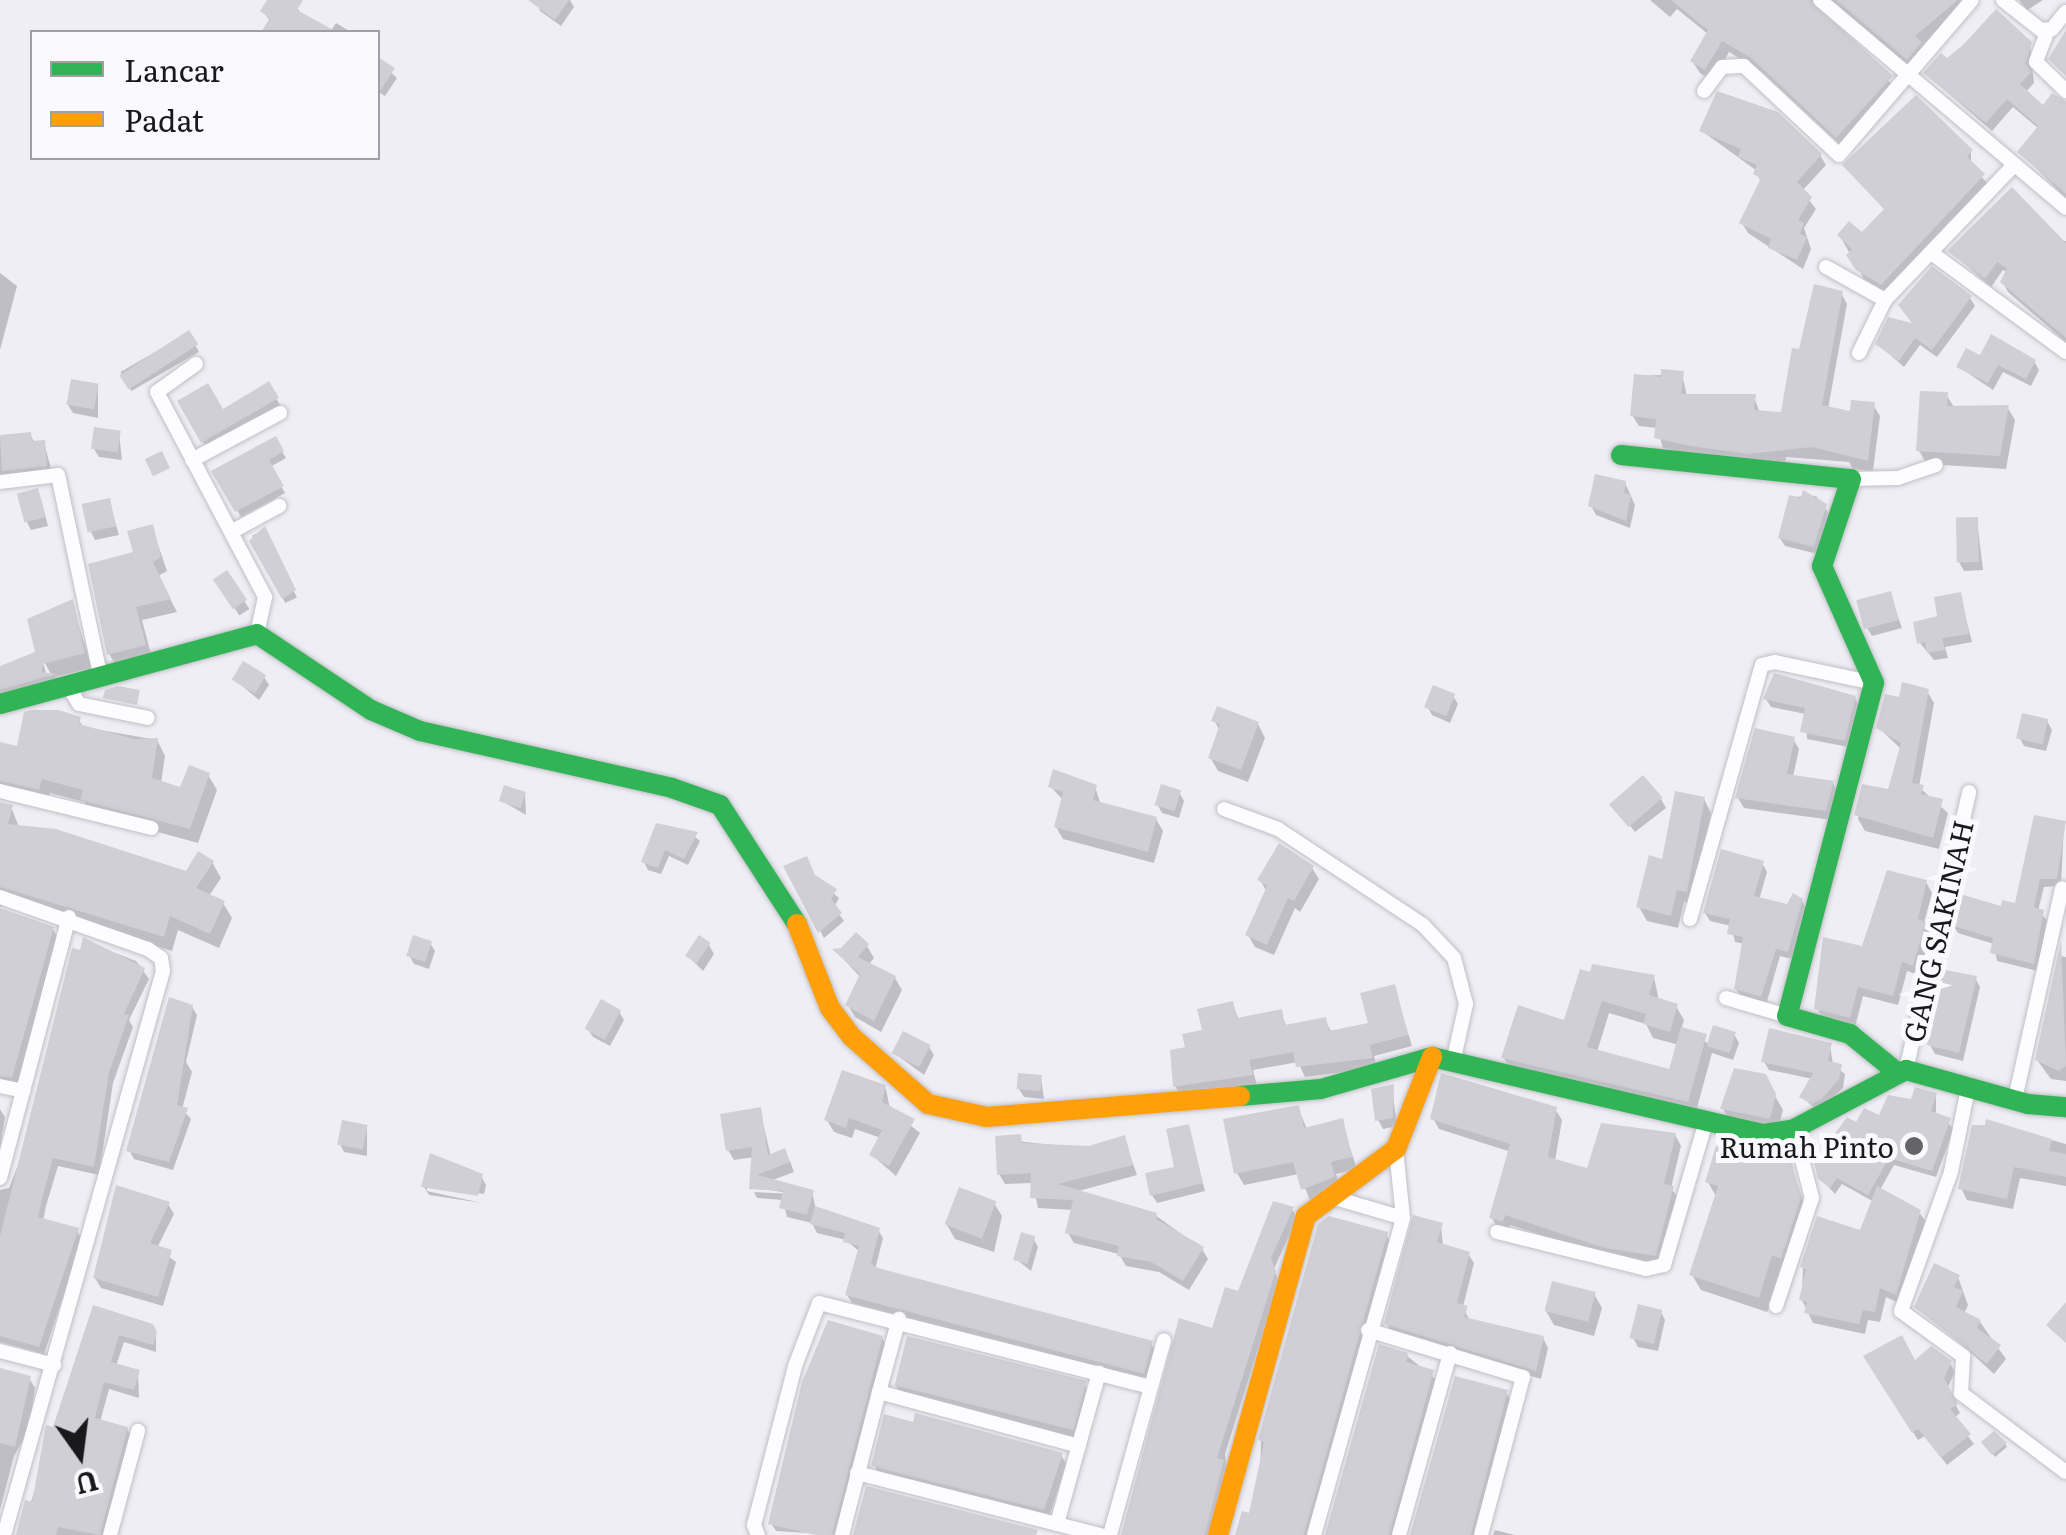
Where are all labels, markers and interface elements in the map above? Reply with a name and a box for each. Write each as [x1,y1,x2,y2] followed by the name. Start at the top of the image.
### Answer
[30,30,380,160] legend
[124,47,224,91] text: Lancar
[124,97,204,141] text: Padat
[1895,817,1979,1045] street label: GANG SAKINAH
[1719,1129,1894,1163] place label: Rumah Pinto
[1903,1135,1925,1157] marker: Rumah Pinto
[30,1405,130,1505] north arrow
[72,1461,103,1507] text: U

